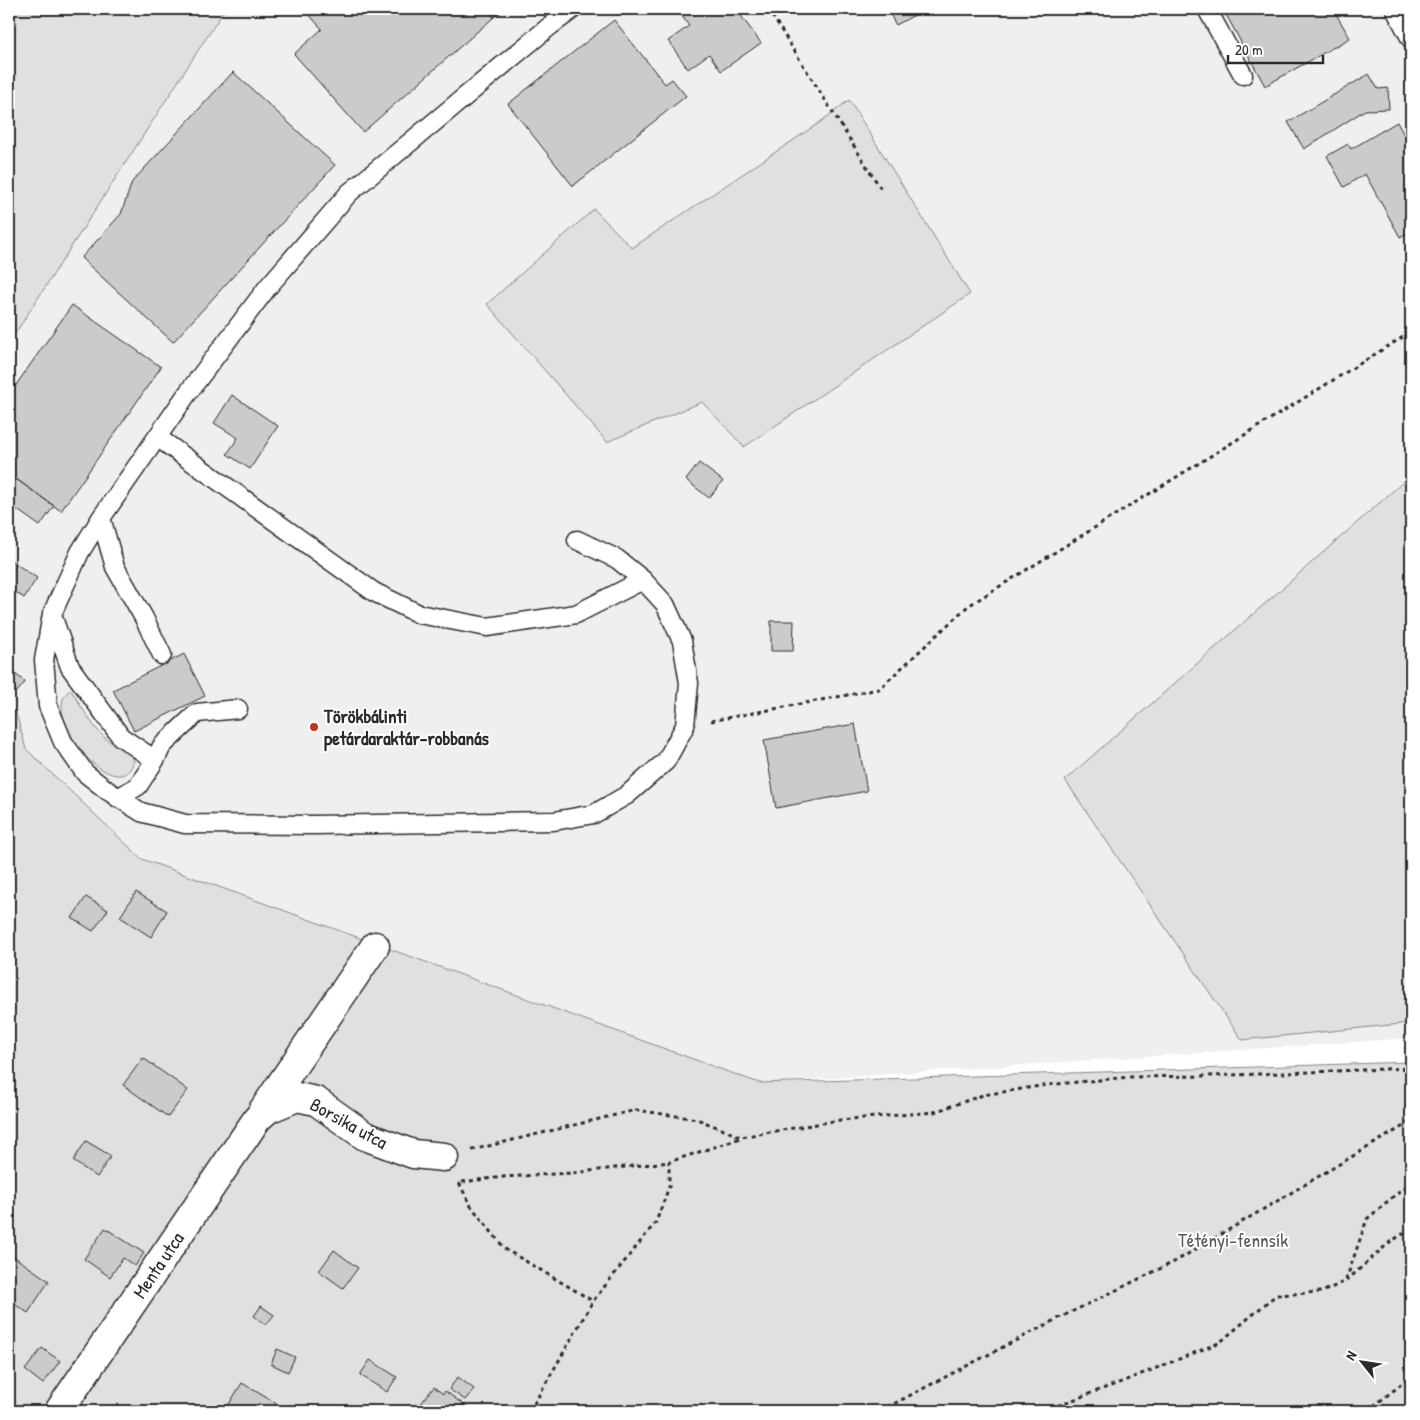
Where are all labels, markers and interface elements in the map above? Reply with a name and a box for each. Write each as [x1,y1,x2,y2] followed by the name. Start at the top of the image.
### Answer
[1228,32,1322,64] scale bar
[1235,39,1262,60] text: 20 m
[323,703,490,752] place label: Törökbálinti petárdaraktár-robbanás
[308,721,320,733] marker: Törökbálinti petárdaraktár-robbanás
[306,1091,393,1155] street label: Borsika utca
[126,1226,190,1303] street label: Menta utca
[1178,1227,1288,1253] park label: Tétényi-fennsík
[1338,1338,1388,1388] north arrow
[1340,1347,1361,1363] text: N

